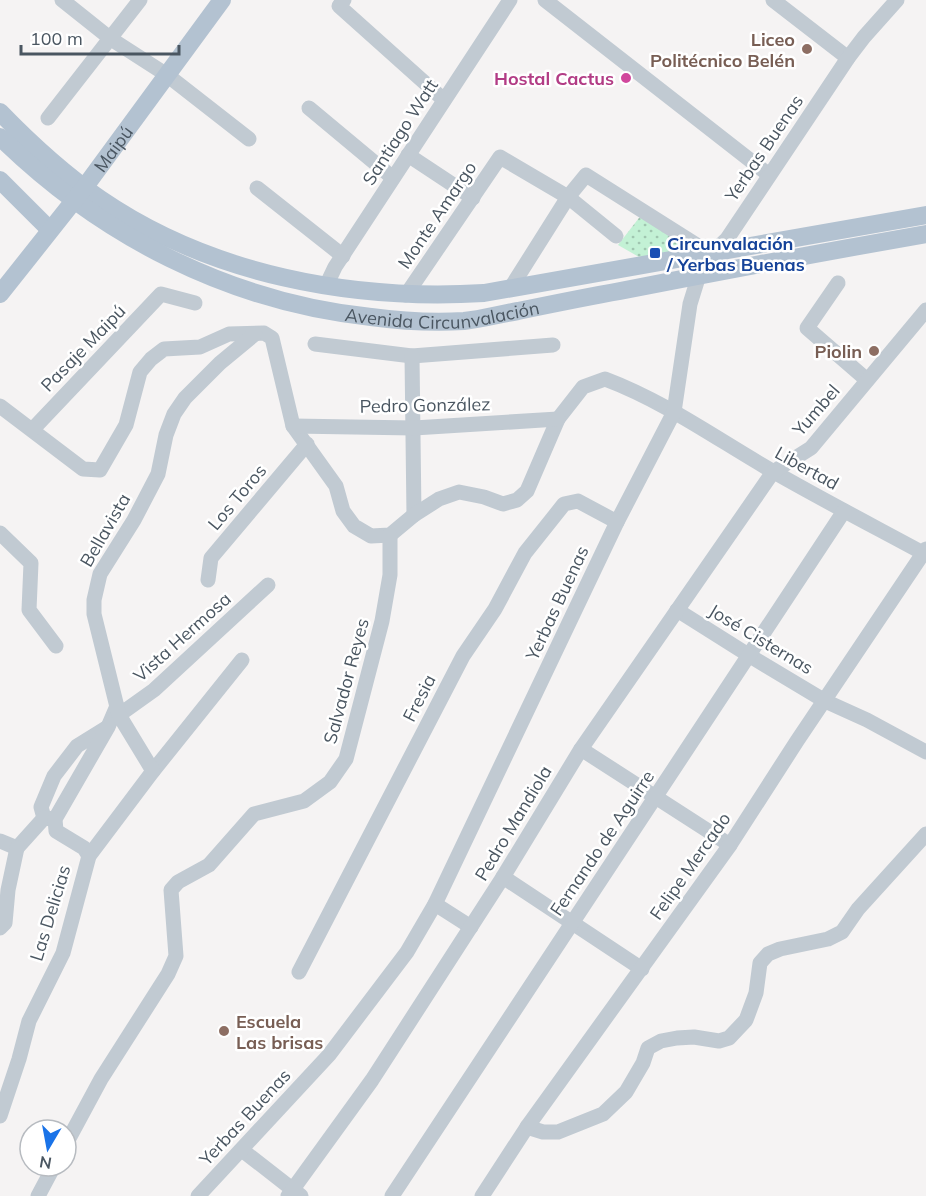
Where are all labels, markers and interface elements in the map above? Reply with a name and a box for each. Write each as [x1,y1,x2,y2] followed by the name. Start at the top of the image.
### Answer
[21,18,178,56] scale bar
[30,27,83,50] text: 100 m
[650,28,795,72] place label: Liceo Politécnico Belén
[800,42,814,56] marker: Liceo Politécnico Belén
[494,67,614,90] place label: Hostal Cactus
[619,71,633,85] marker: Hostal Cactus
[357,75,443,189] street label: Santiago Watt
[719,90,808,207] street label: Yerbas Buenas
[88,121,137,176] street label: Maipú
[393,157,481,273] street label: Monte Amargo
[666,232,805,276] place label: Circunvalación / Yerbas Buenas
[648,246,662,260] marker: Circunvalación / Yerbas Buenas
[344,295,541,333] street label: Avenida Circunvalación
[36,300,130,396] street label: Pasaje Maipú
[814,340,862,363] place label: Piolin
[867,344,881,358] marker: Piolin
[787,380,845,441] street label: Yumbel
[359,392,491,418] street label: Pedro González
[771,441,843,495] street label: Libertad
[203,459,271,535] street label: Los Toros
[75,489,135,571] street label: Bellavista
[520,542,594,665] street label: Yerbas Buenas
[128,587,236,687] street label: Vista Hermosa
[705,599,817,679] street label: José Cisternas
[318,616,374,746] street label: Salvador Reyes
[397,670,441,726] street label: Fresia
[470,761,556,885] street label: Pedro Mandiola
[545,766,659,920] street label: Fernando de Aguirre
[645,808,735,924] street label: Felipe Mercado
[25,862,75,964] street label: Las Delicias
[236,1010,323,1054] place label: Escuela Las brisas
[217,1024,231,1038] marker: Escuela Las brisas
[194,1064,296,1171] street label: Yerbas Buenas
[18,1118,78,1178] north arrow
[38,1152,53,1174] text: N

